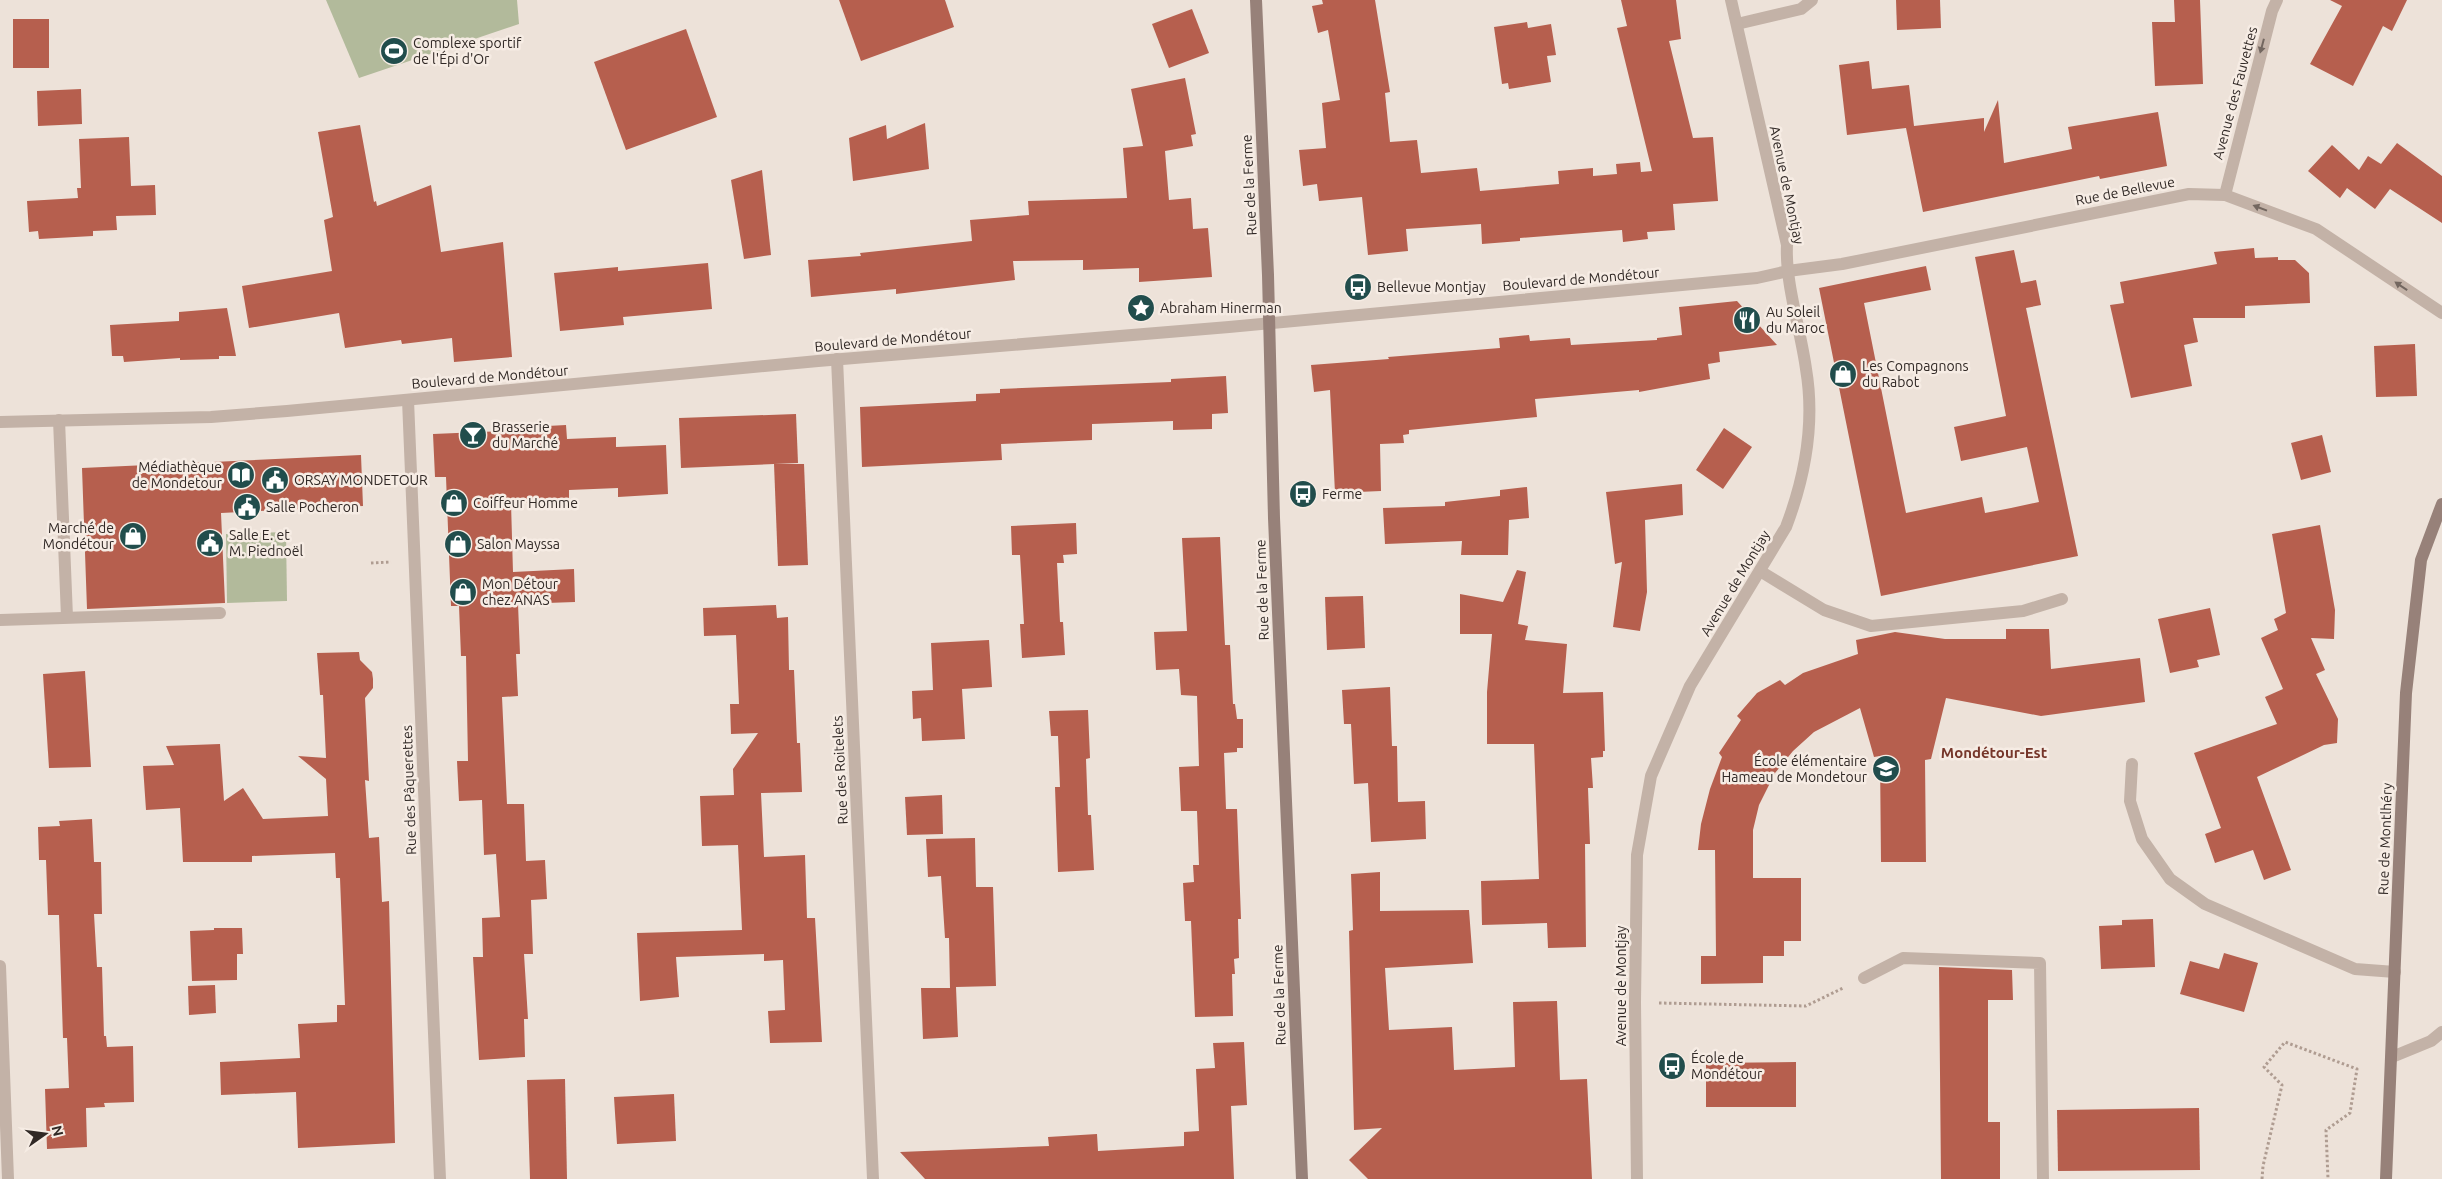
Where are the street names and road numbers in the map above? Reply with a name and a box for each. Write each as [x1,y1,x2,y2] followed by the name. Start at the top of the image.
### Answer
[2210,25,2260,161] street label: Avenue des Fauvettes
[1767,124,1807,246] street label: Avenue de Montjay
[1238,134,1260,236] street label: Rue de la Ferme
[2074,174,2176,208] street label: Rue de Bellevue
[1502,264,1661,294] street label: Boulevard de Mondétour
[814,325,973,355] street label: Boulevard de Mondétour
[411,362,570,392] street label: Boulevard de Mondétour
[1697,527,1773,639] street label: Avenue de Montjay
[1252,539,1272,641] street label: Rue de la Ferme
[829,715,851,825] street label: Rue des Roitelets
[399,725,419,855] street label: Rue des Pâquerettes
[2375,782,2395,895] street label: Rue de Montlhéry
[1613,925,1629,1046] street label: Avenue de Montjay
[1269,944,1289,1046] street label: Rue de la Ferme

